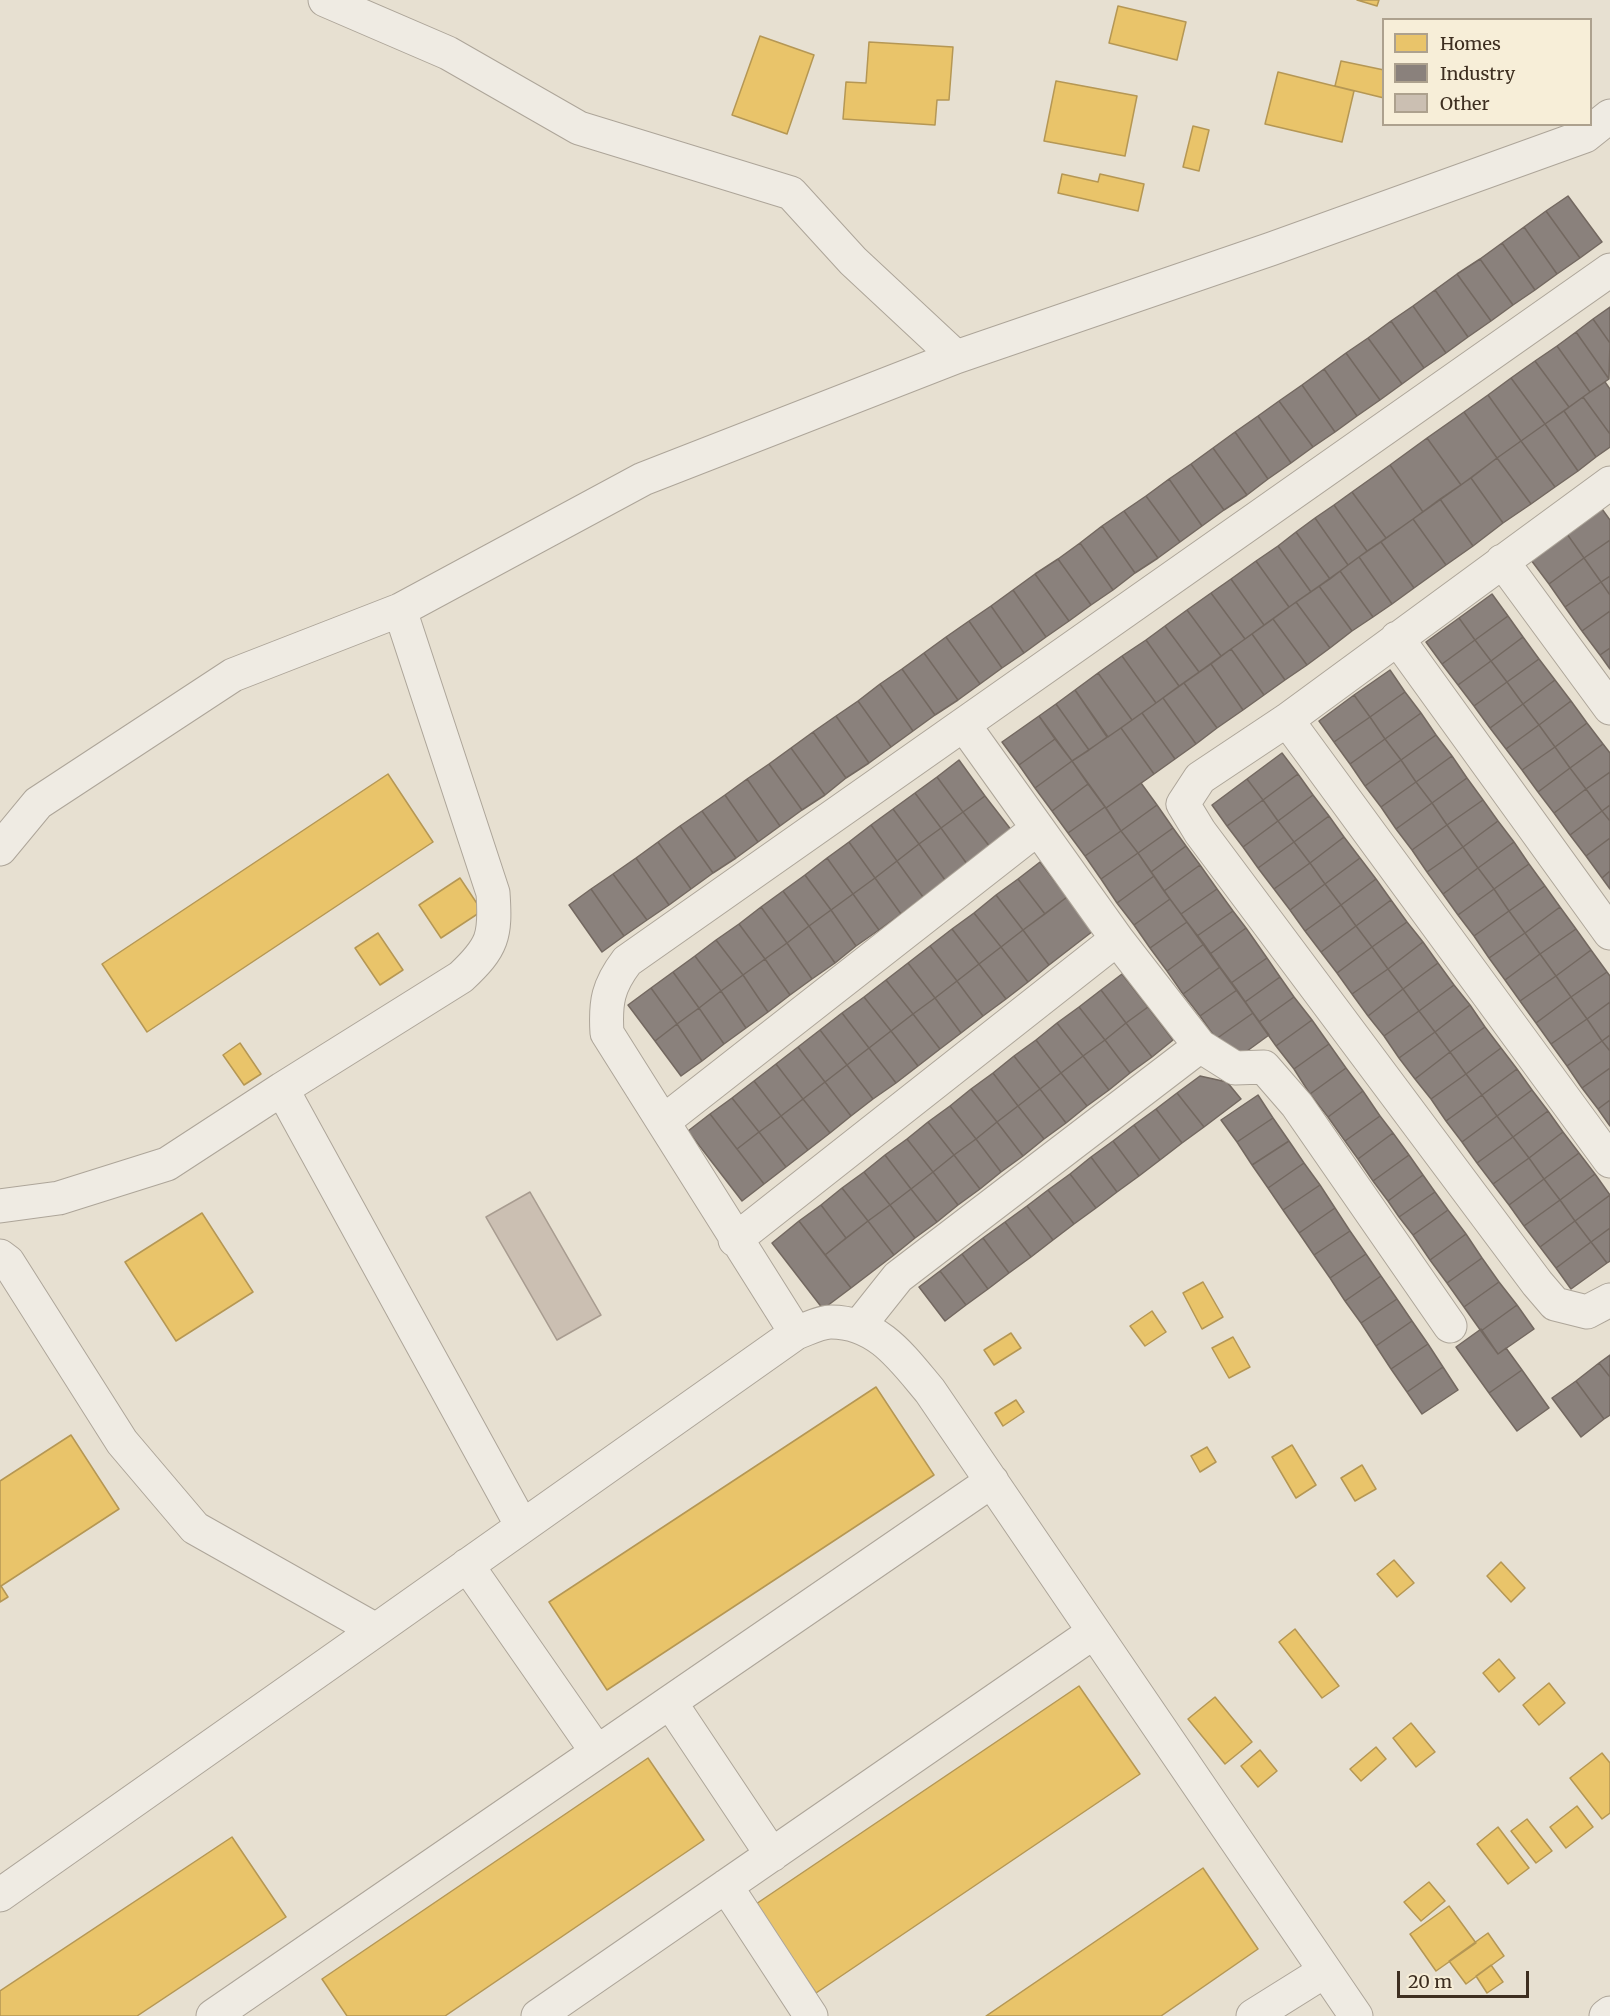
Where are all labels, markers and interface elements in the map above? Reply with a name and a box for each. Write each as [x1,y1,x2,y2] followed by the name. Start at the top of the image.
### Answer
[1382,18,1592,126] legend
[1440,32,1501,55] text: Homes
[1440,62,1515,85] text: Industry
[1440,92,1490,115] text: Other
[1400,1959,1532,1997] scale bar
[1408,1970,1452,1993] text: 20 m

